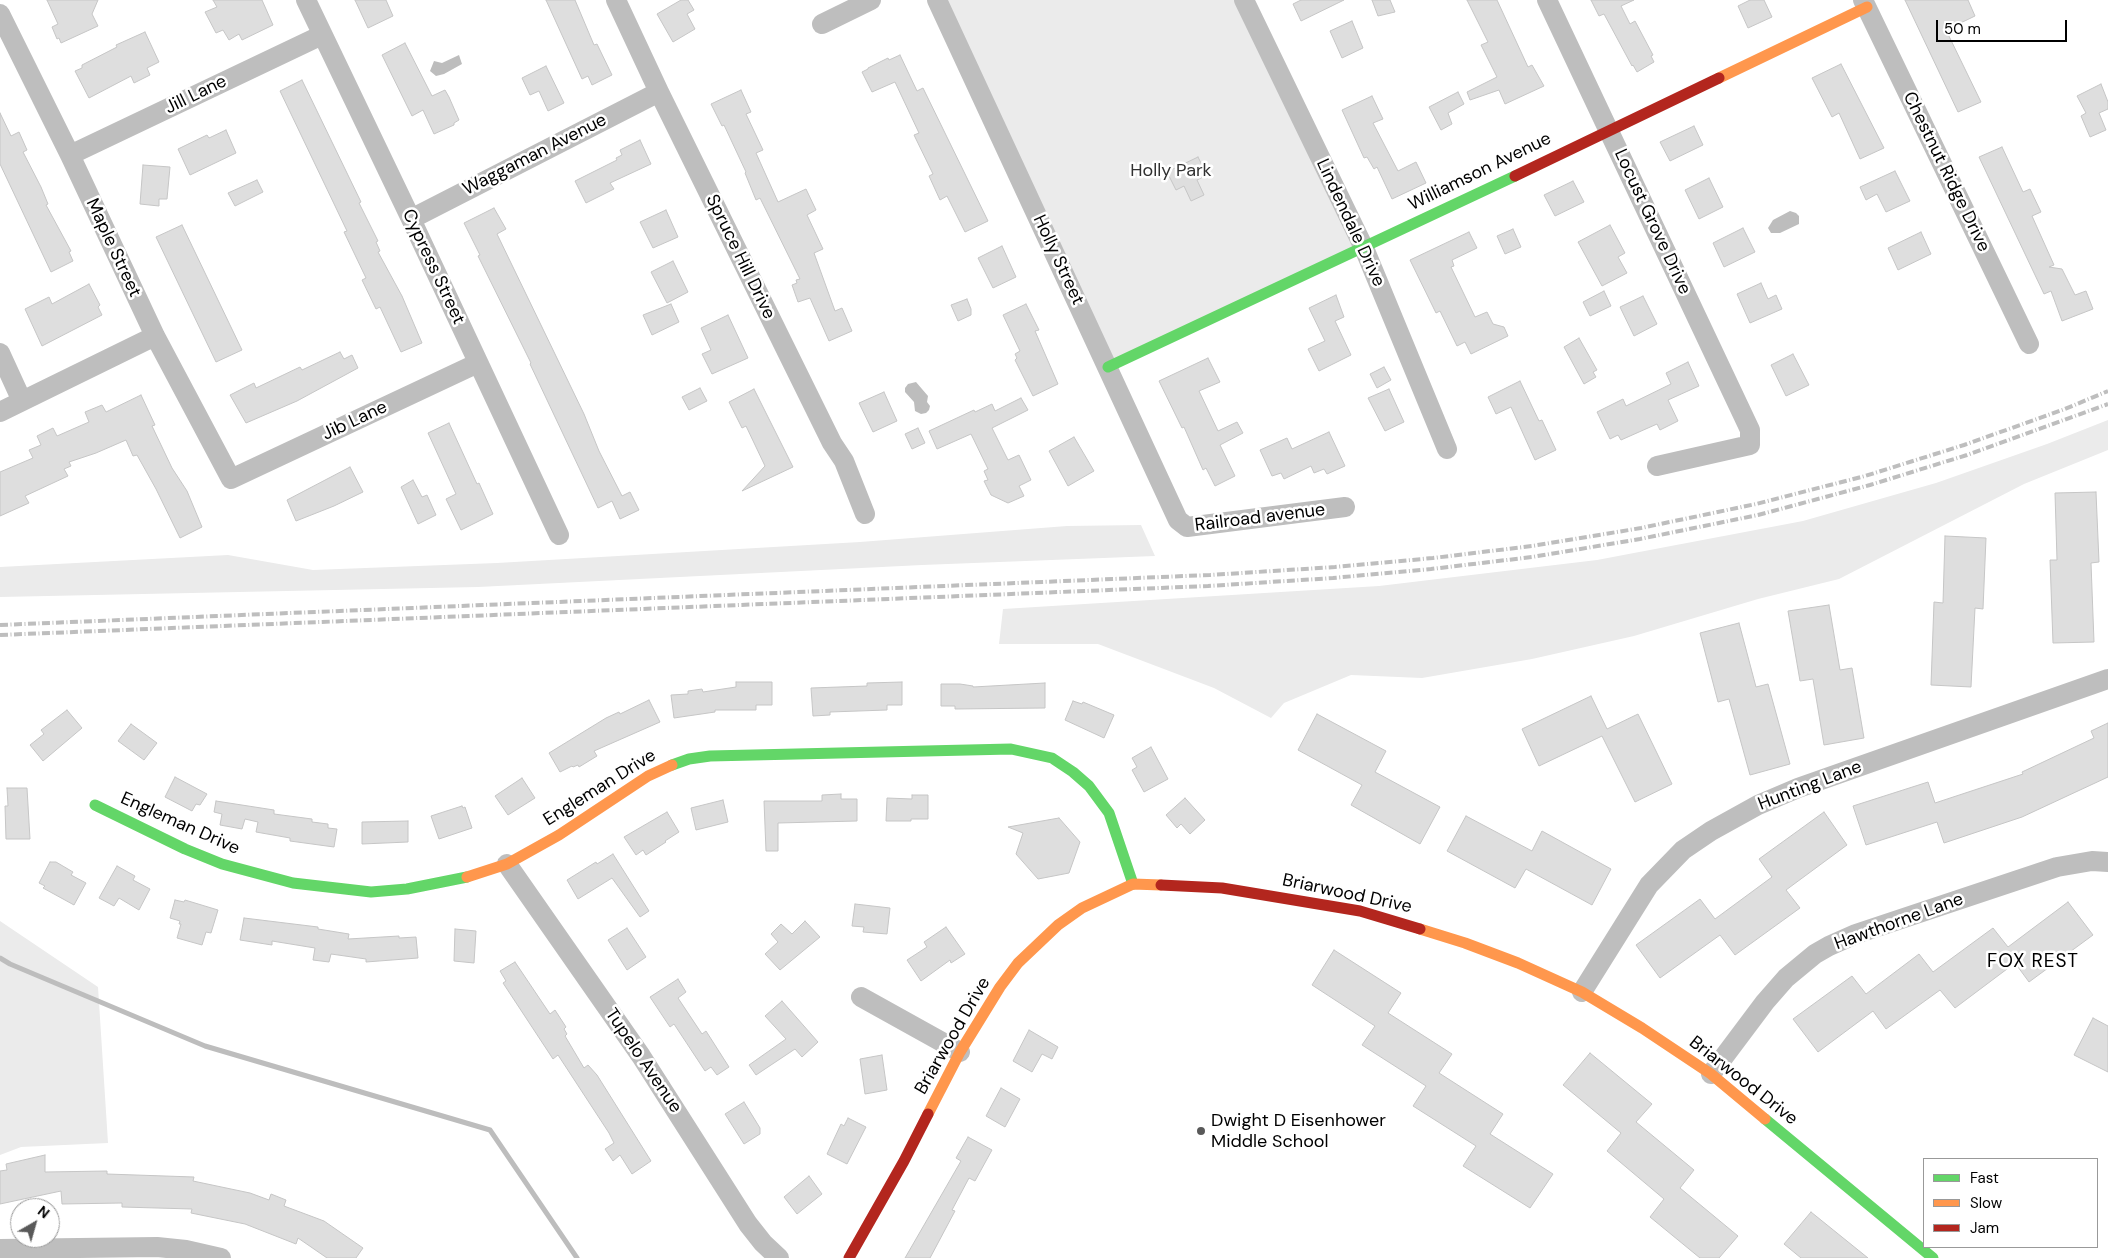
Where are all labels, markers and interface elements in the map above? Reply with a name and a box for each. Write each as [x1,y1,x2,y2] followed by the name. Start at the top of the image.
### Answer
[1938,10,2069,42] scale bar
[1944,19,1981,39] text: 50 m
[162,71,230,119] street label: Jill Lane
[1898,88,1994,256] street label: Chestnut Ridge Drive
[460,109,610,201] street label: Waggaman Avenue
[1405,128,1555,216] street label: Williamson Avenue
[1609,146,1695,298] street label: Locust Grove Drive
[1311,156,1389,290] street label: Lindendale Drive
[1130,160,1212,182] park label: Holly Park
[700,191,780,323] street label: Spruce Hill Drive
[81,195,145,301] street label: Maple Street
[397,206,469,328] street label: Cypress Street
[1028,212,1088,308] street label: Holly Street
[319,397,391,445] street label: Jib Lane
[1194,499,1326,537] street label: Railroad avenue
[540,745,660,831] street label: Engleman Drive
[1755,756,1865,816] street label: Hunting Lane
[117,788,243,860] street label: Engleman Drive
[1280,870,1414,918] street label: Briarwood Drive
[1832,889,1966,955] street label: Hawthorne Lane
[1986,951,2080,973] district label: FOX REST
[911,974,995,1098] street label: Briarwood Drive
[600,1005,686,1117] street label: Tupelo Avenue
[1684,1032,1802,1130] street label: Briarwood Drive
[1211,1110,1386,1152] place label: Dwight D Eisenhower Middle School
[1195,1125,1207,1137] marker: Dwight D Eisenhower Middle School
[1923,1158,2098,1248] legend
[1970,1168,1999,1188] text: Fast
[1970,1193,2002,1213] text: Slow
[10,1198,60,1248] north arrow
[34,1202,53,1222] text: N
[1970,1218,1999,1238] text: Jam

